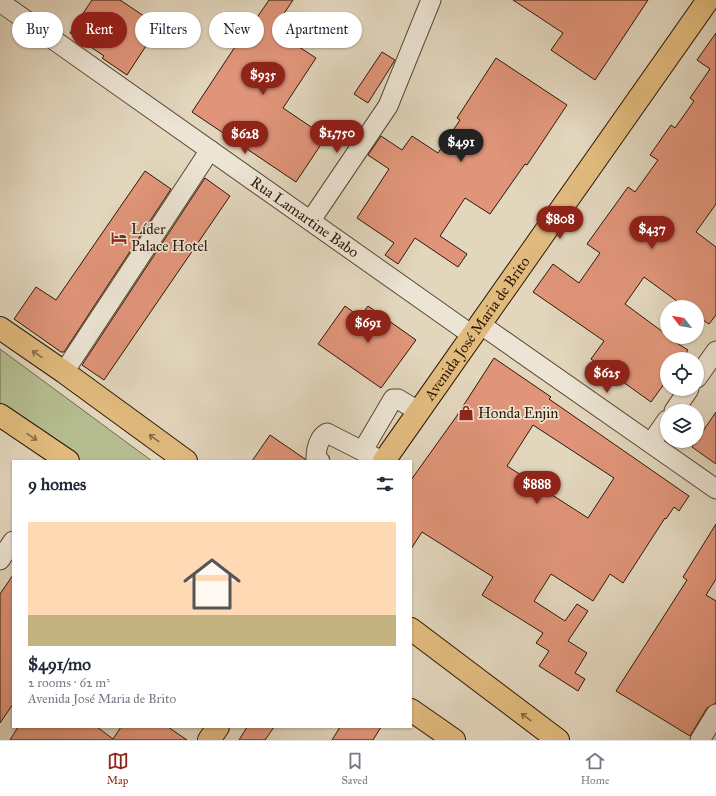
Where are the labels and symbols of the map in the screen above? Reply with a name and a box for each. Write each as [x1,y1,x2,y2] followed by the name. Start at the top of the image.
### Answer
[239,62,287,96] pin: $935
[304,120,370,154] pin: $1,750
[221,121,269,155] pin: $628
[437,129,485,163] pin: $491
[247,173,363,262] street label: Rua Lamartine Babo
[536,206,584,240] pin: $808
[628,216,676,250] pin: $437
[131,220,209,255] place label: Líder Palace Hotel
[110,229,128,247] hotel icon: Líder Palace Hotel
[420,253,534,405] street label: Avenida José Maria de Brito
[660,300,704,344] north arrow
[344,310,392,344] pin: $691
[32,350,43,358] one-way arrow
[583,360,631,394] pin: $625
[457,404,475,422] shop icon: Honda Enjin
[478,404,558,422] place label: Honda Enjin
[26,433,37,441] one-way arrow
[149,434,160,442] one-way arrow
[513,471,561,505] pin: $888
[521,712,532,721] one-way arrow

